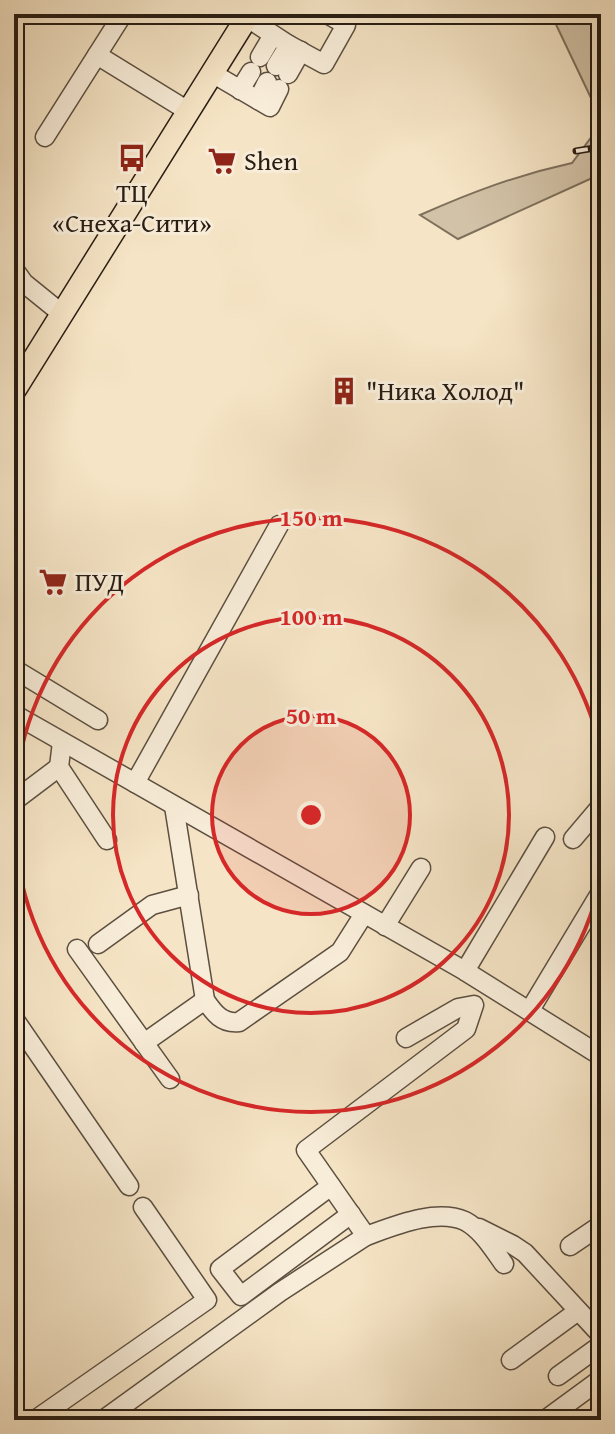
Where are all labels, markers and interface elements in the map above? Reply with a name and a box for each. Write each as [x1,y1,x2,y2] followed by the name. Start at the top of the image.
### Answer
[244,141,298,180] place label: Shen
[117,143,147,173] bus stop icon: ТЦ «Снеха-Сити»
[207,146,237,176] supermarket icon: Shen
[52,173,212,242] place label: ТЦ «Снеха-Сити»
[366,371,524,410] place label: "Ника Холод"
[329,376,359,406] building icon: "Ника Холод"
[279,500,343,535] text: 150 m
[75,562,124,601] place label: ПУД
[38,567,68,597] supermarket icon: ПУД
[279,599,343,634] text: 100 m
[286,698,337,733] text: 50 m
[297,801,325,829] centre of rings

